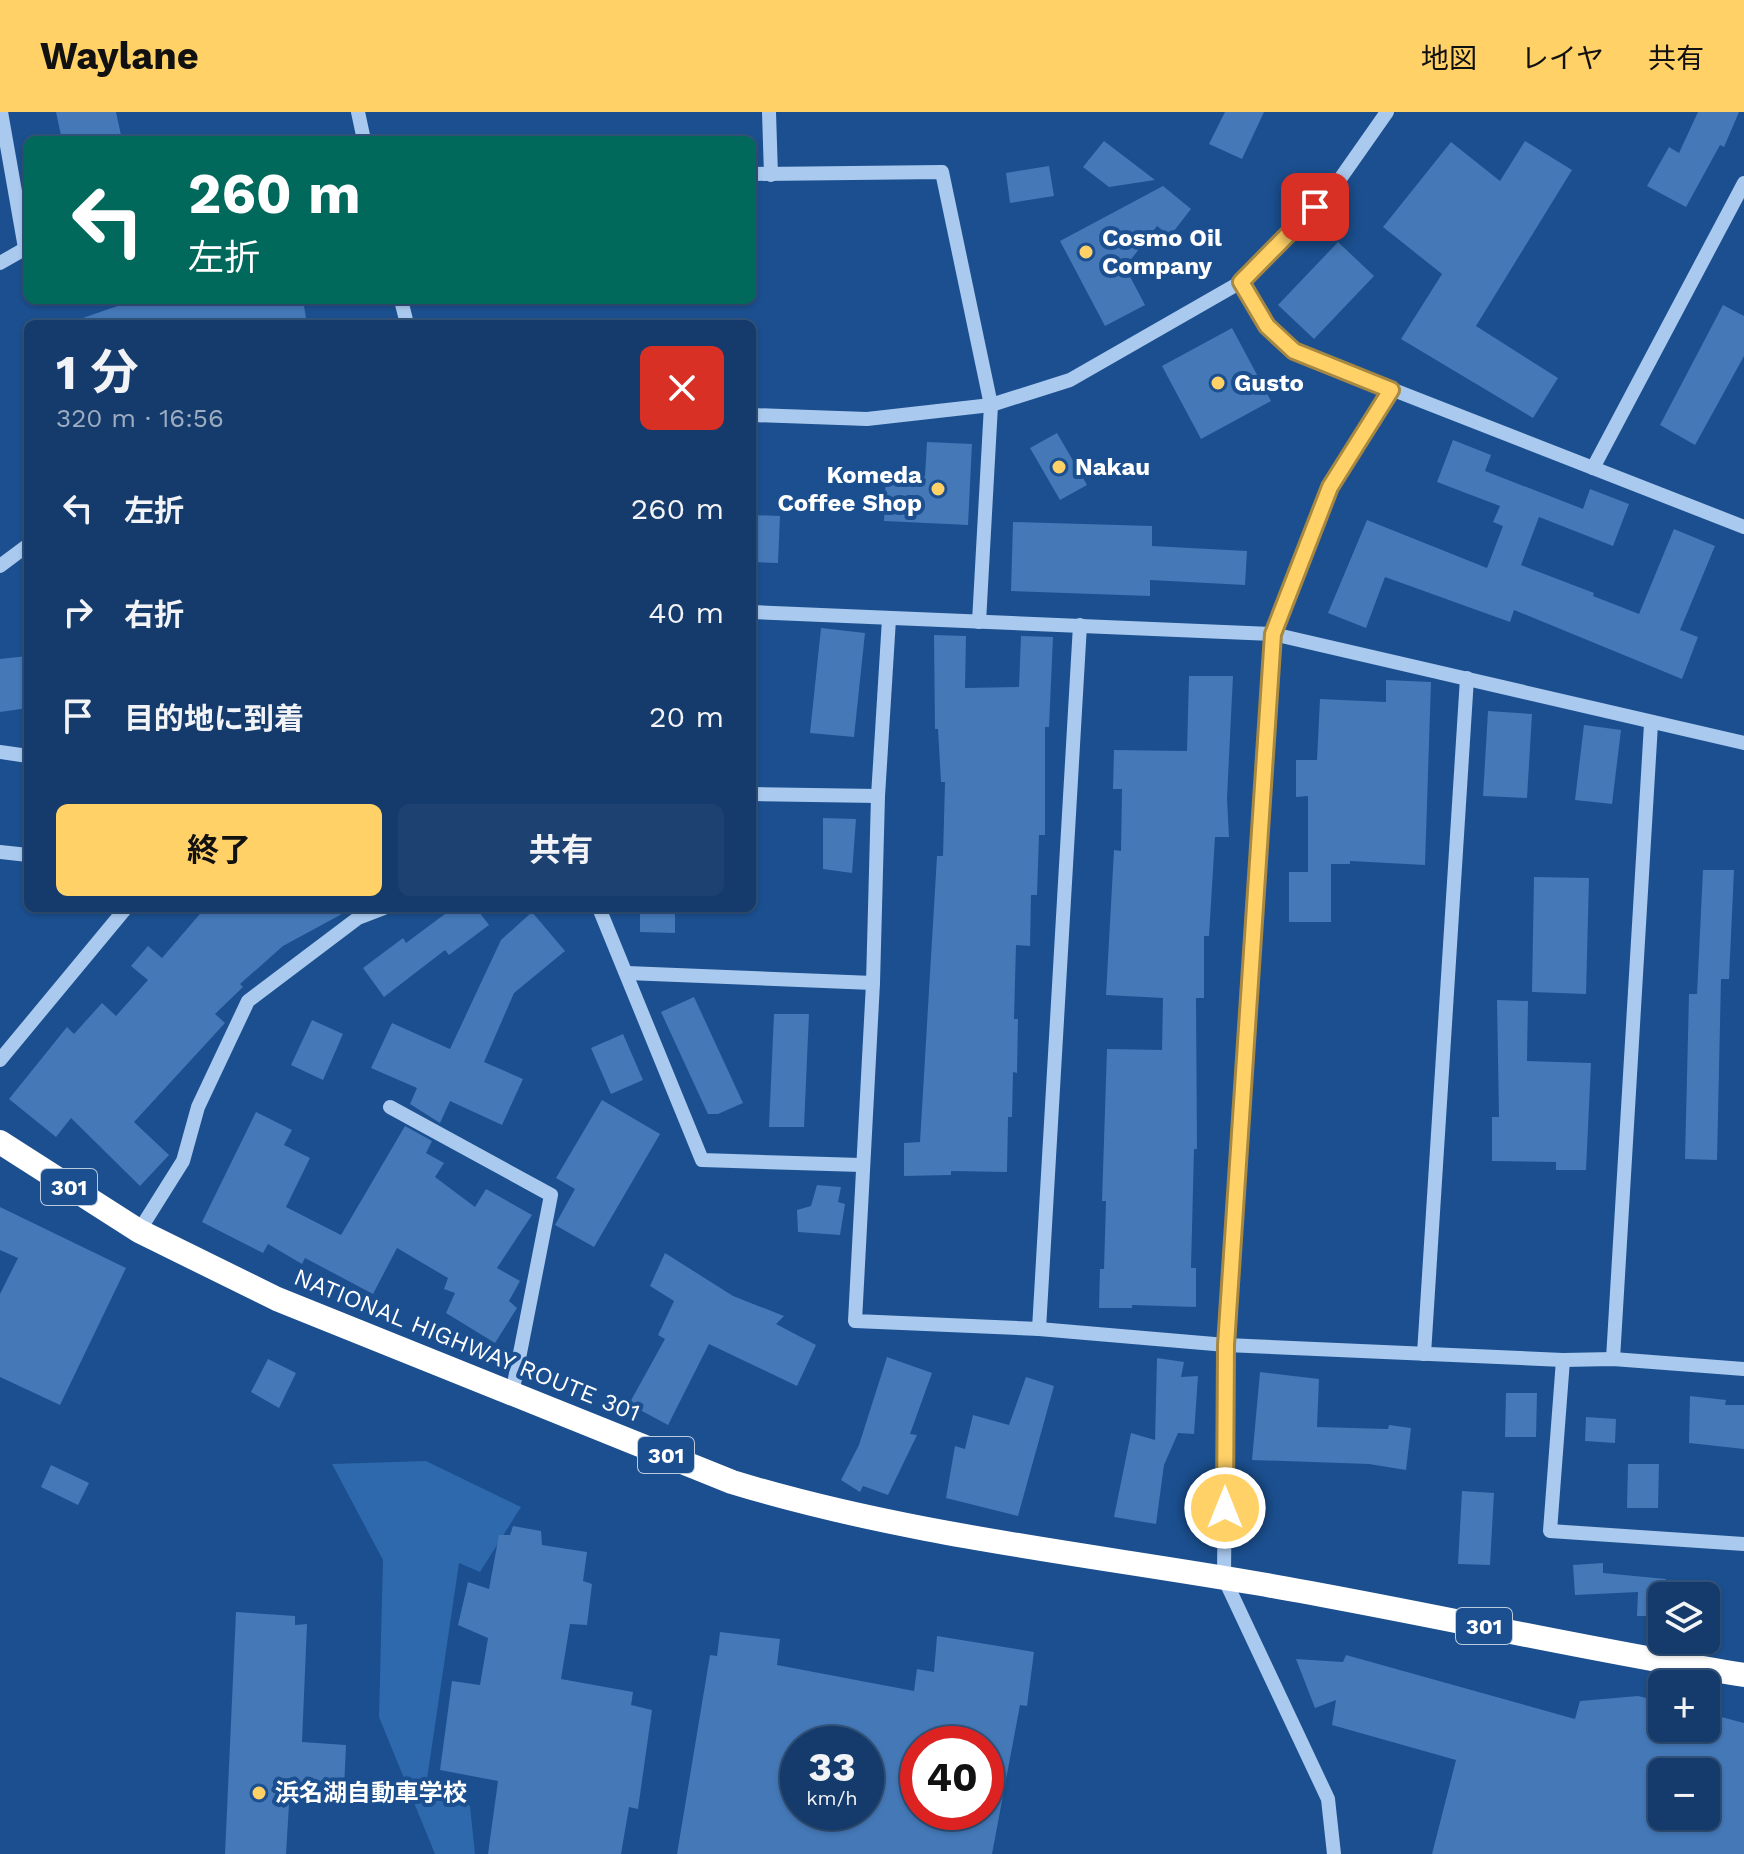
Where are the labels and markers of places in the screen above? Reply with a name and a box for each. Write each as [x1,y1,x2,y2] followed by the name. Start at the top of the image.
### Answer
[1281,173,1349,241] pin
[1102,224,1222,280] place label: Cosmo Oil Company
[1077,243,1095,261] marker: Cosmo Oil Company
[1234,369,1304,397] place label: Gusto
[1209,374,1227,392] marker: Gusto
[1075,453,1150,481] place label: Nakau
[1050,458,1068,476] marker: Nakau
[777,461,922,517] place label: Komeda Coffee Shop
[929,480,947,498] marker: Komeda Coffee Shop
[275,1779,467,1807] place label: 浜名湖自動車学校
[250,1784,268,1802] marker: 浜名湖自動車学校

